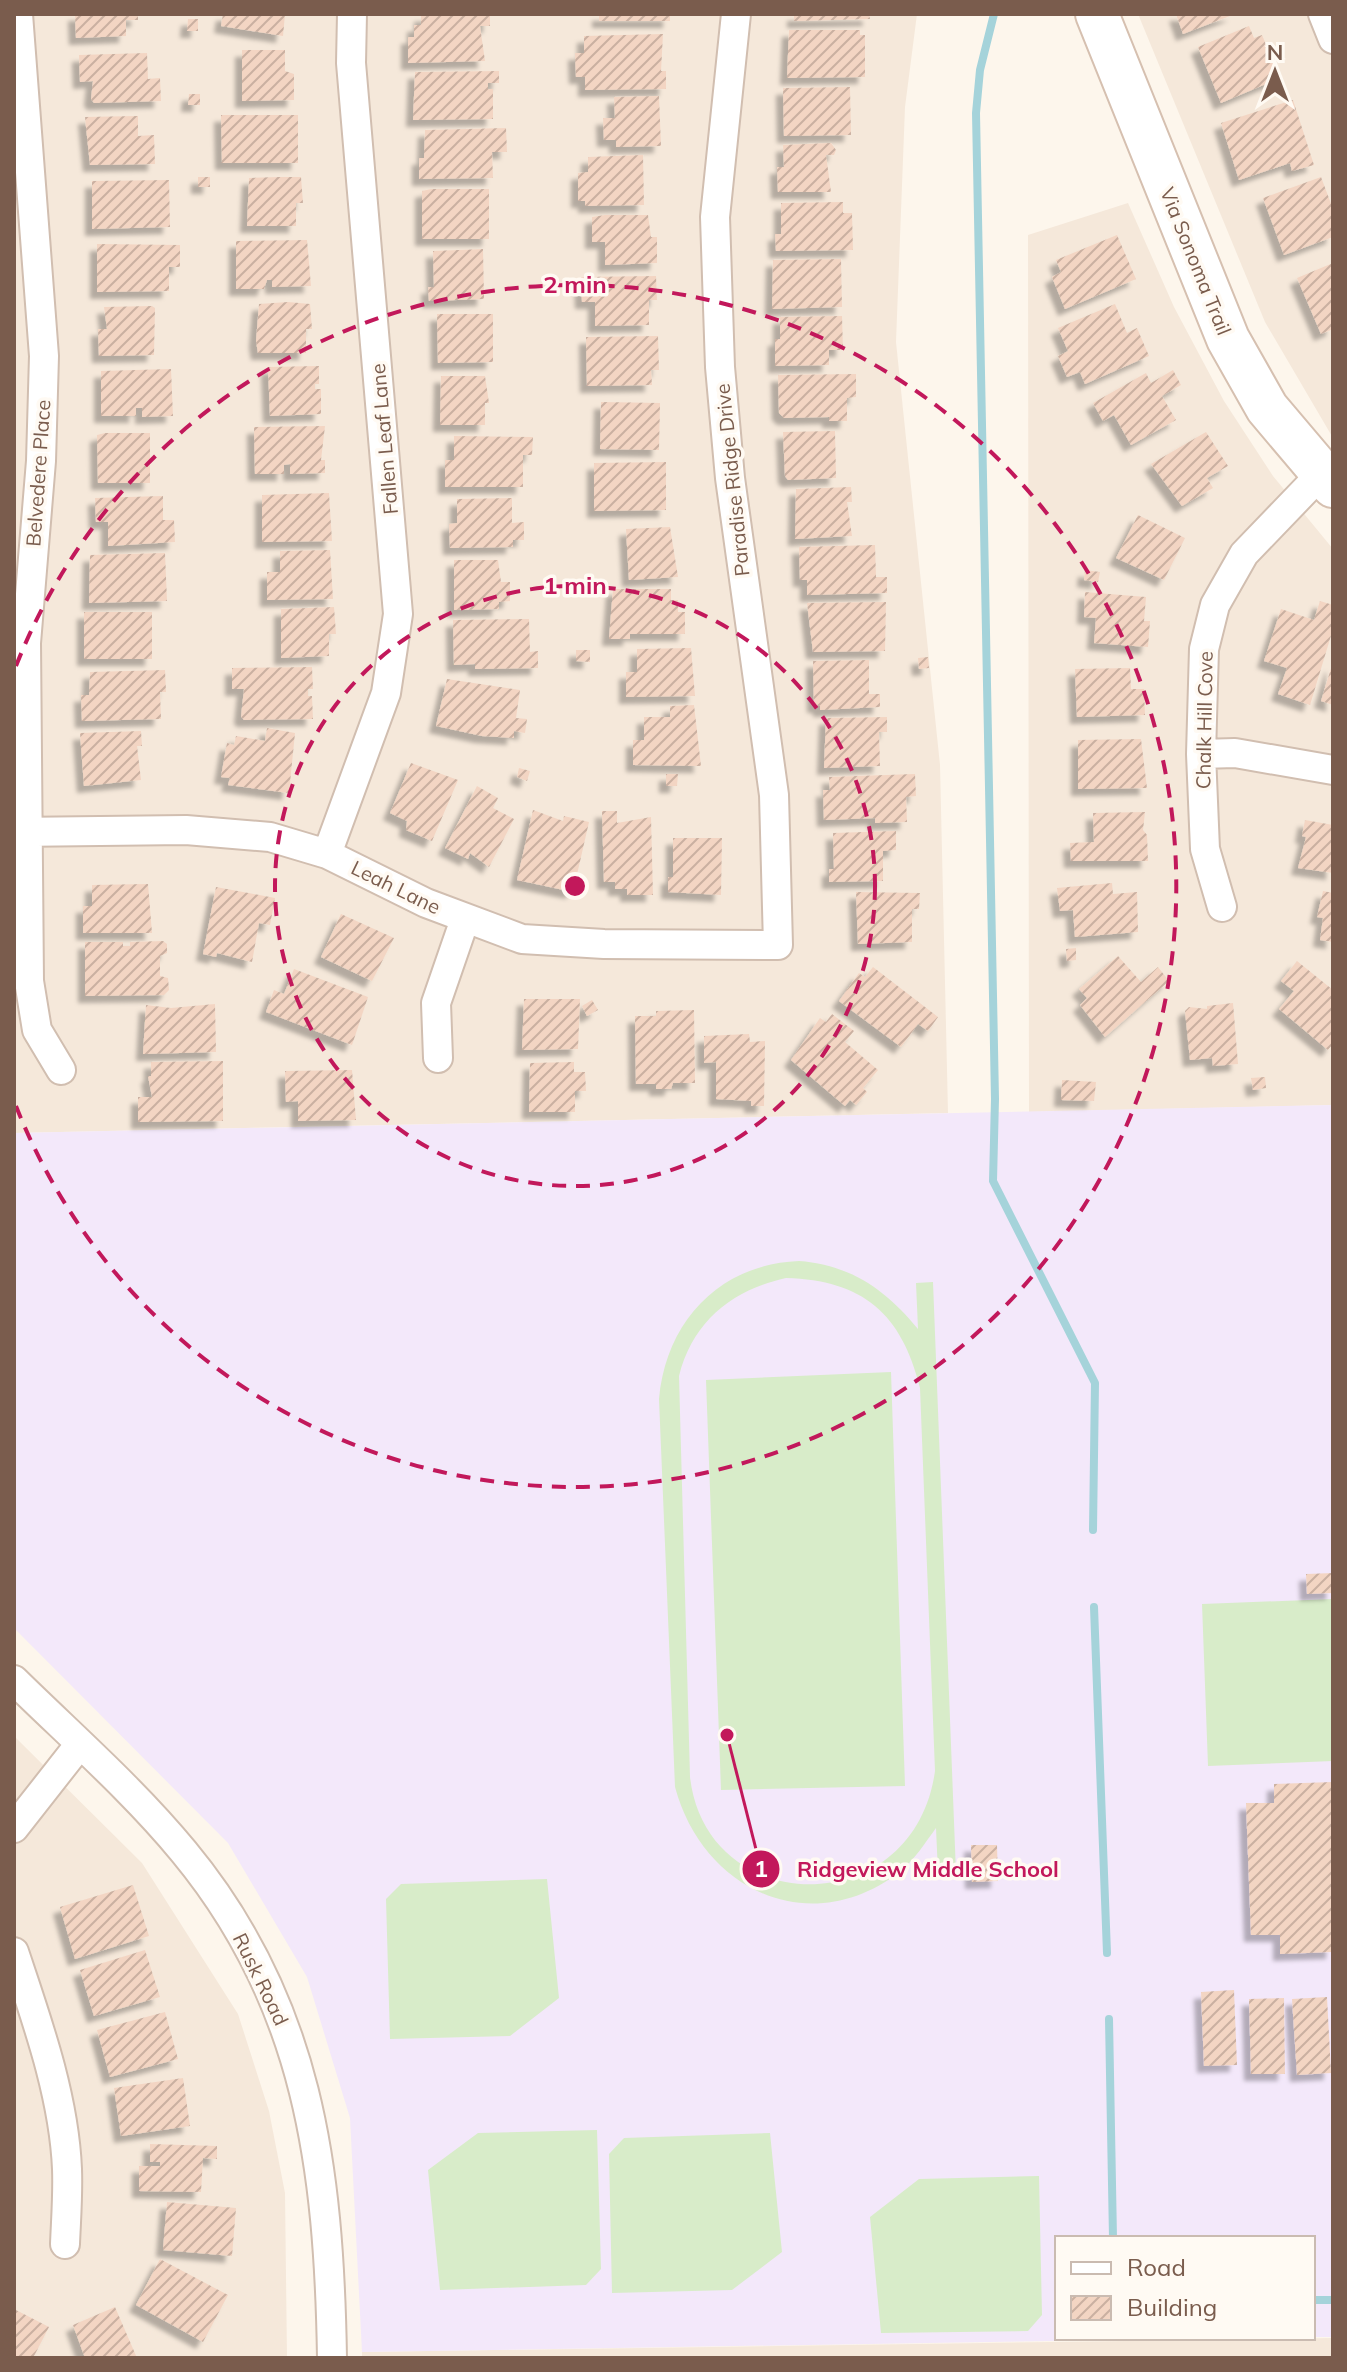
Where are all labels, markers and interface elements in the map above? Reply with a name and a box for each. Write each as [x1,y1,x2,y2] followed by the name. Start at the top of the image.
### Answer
[1235,32,1315,112] north arrow
[1267,38,1283,66] text: N
[1155,184,1237,338] street label: Via Sonoma Trail
[543,269,607,299] text: 2 min
[365,363,403,515] street label: Fallen Leaf Lane
[709,382,755,578] street label: Paradise Ridge Drive
[20,399,56,547] street label: Belvedere Place
[543,570,607,600] text: 1 min
[1190,651,1218,789] street label: Chalk Hill Cove
[347,855,445,919] street label: Leah Lane
[561,872,589,900] centre of rings
[741,1846,1075,1892] callout: Ridgeview Middle School
[754,1853,768,1883] text: 1
[797,1855,1059,1883] text: Ridgeview Middle School
[228,1929,294,2029] street label: Rusk Road
[1055,2236,1315,2340] legend
[1127,2252,1186,2282] text: Road
[1127,2292,1217,2322] text: Building

